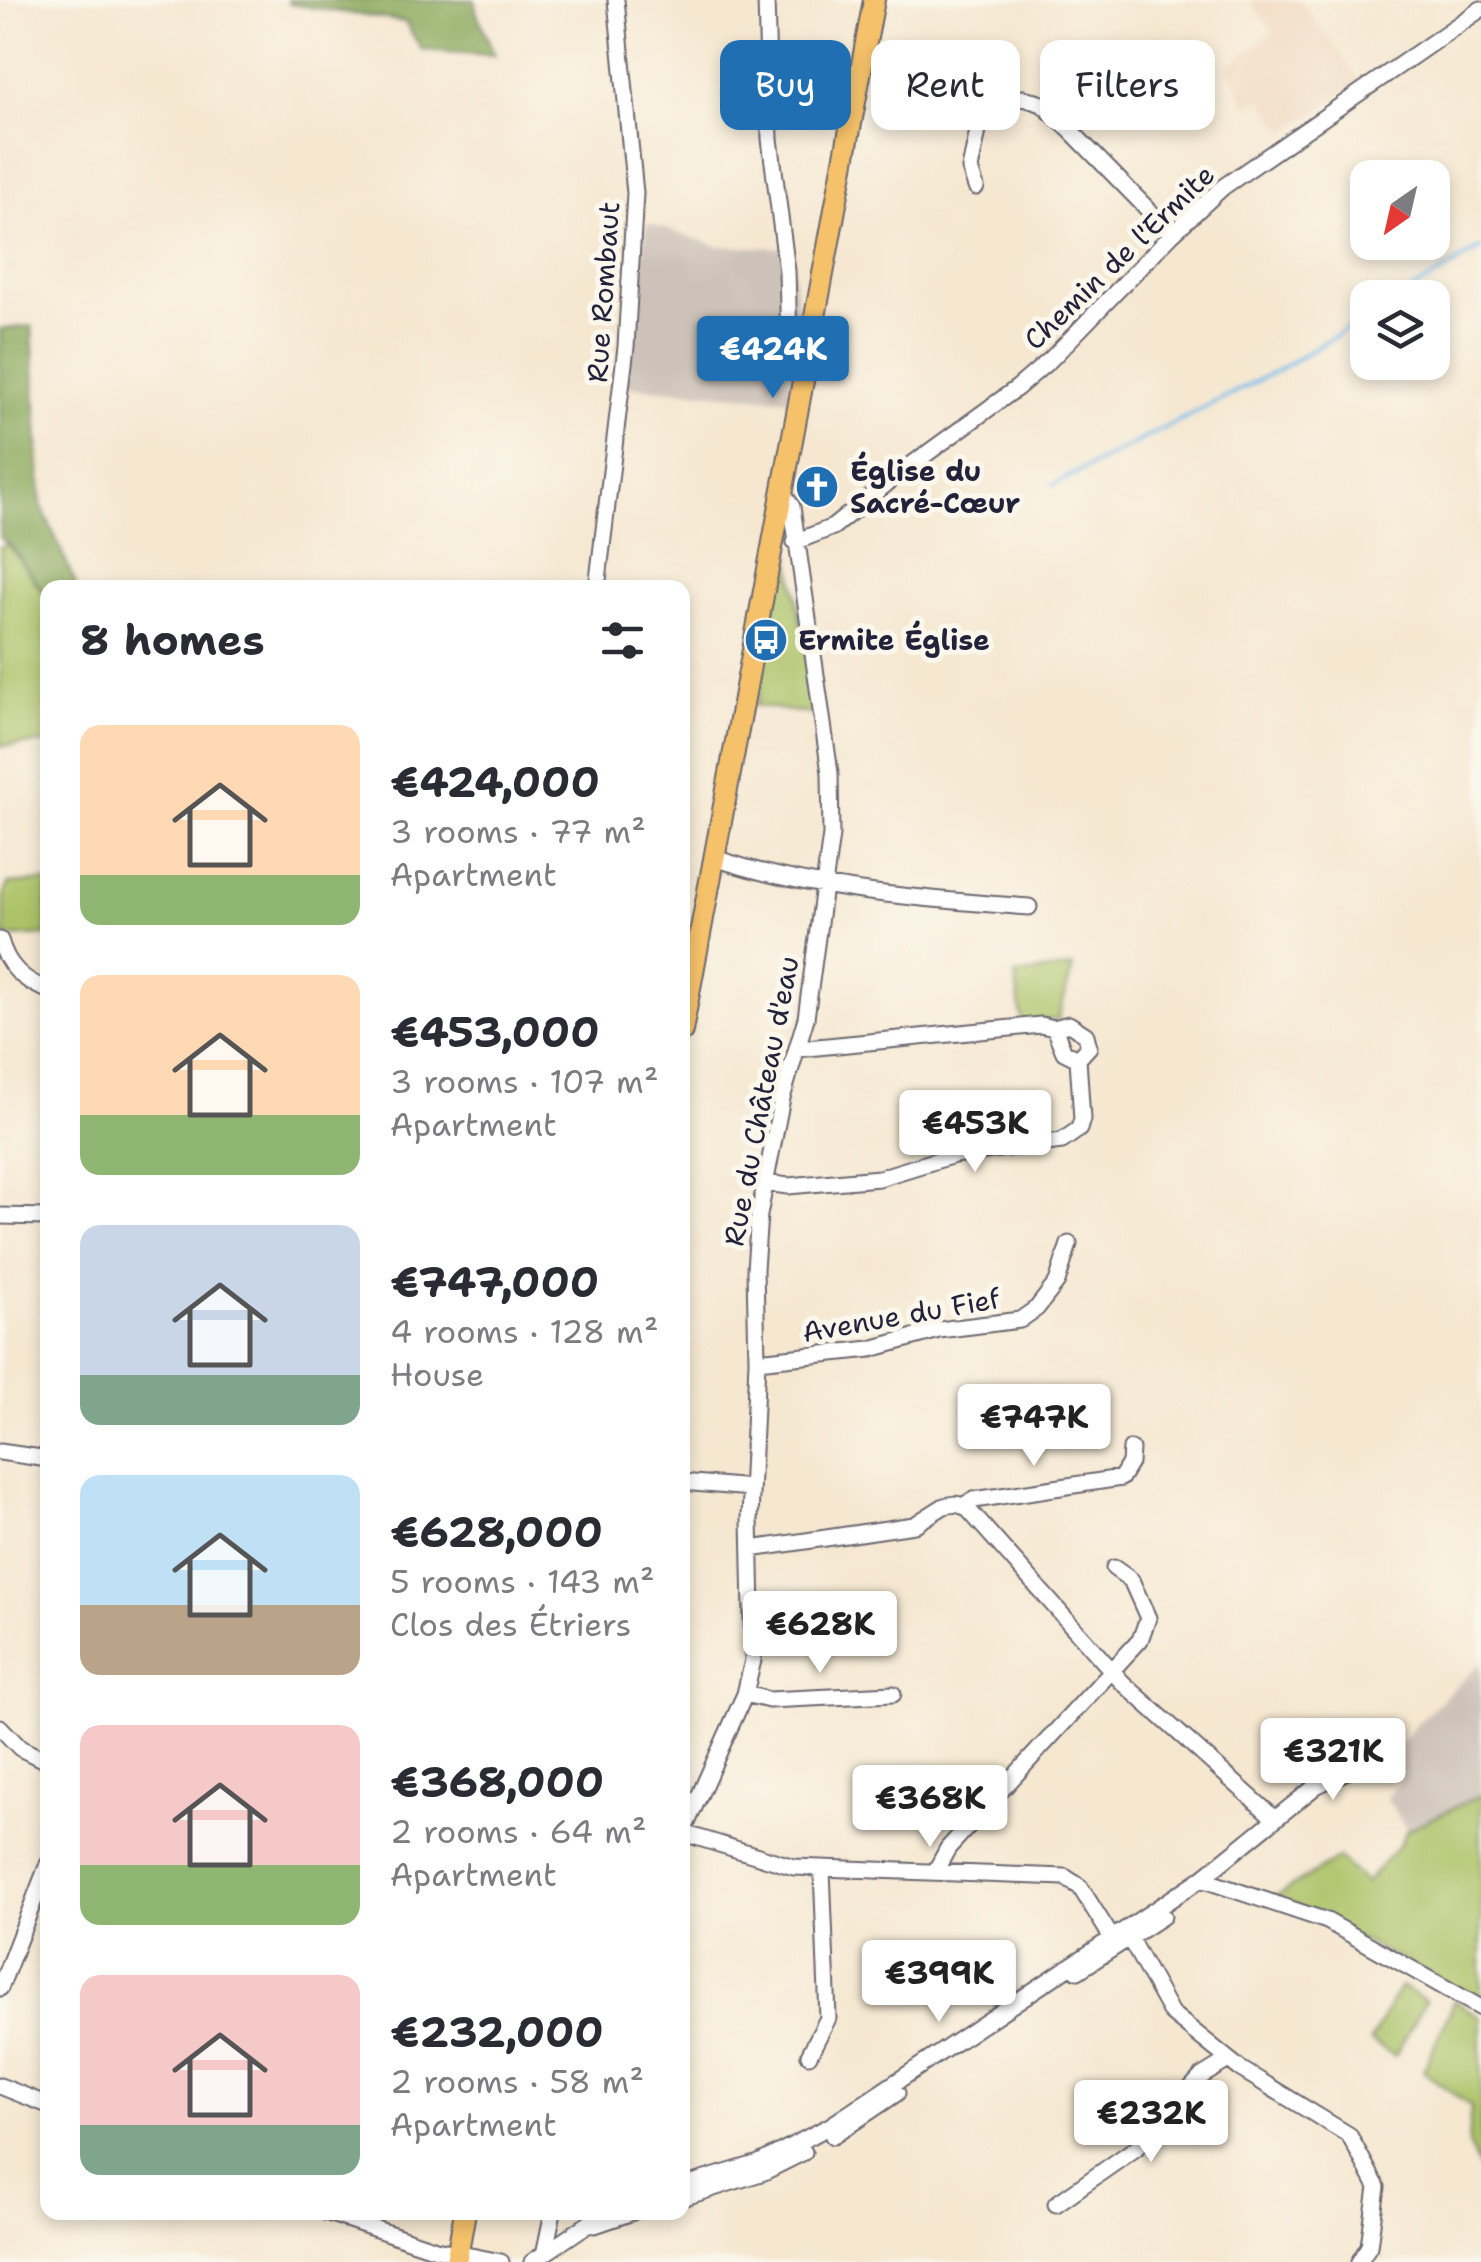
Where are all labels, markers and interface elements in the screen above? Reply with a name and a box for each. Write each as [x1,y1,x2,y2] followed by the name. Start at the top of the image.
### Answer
[720,40,851,130] chip: Buy
[871,40,1020,130] chip: Rent
[1040,40,1215,130] chip: Filters
[1015,156,1223,358] street label: Chemin de l'Ermite
[1350,160,1450,260] north arrow
[1350,160,1450,380] map controls
[578,200,628,384] street label: Rue Rombaut
[1350,280,1450,380] button: layers
[703,316,843,401] pin: €424K
[719,327,827,370] text: €424K
[850,451,1020,522] place label: Église du Sacré-Cœur
[794,464,840,510] church icon: Église du Sacré-Cœur
[80,612,265,668] text: 8 homes
[595,613,650,668] icon: filters
[743,617,789,663] bus stop icon: Ermite Église
[798,620,990,659] place label: Ermite Église
[390,754,600,810] text: €424,000
[160,765,280,885] icon: home
[390,810,646,853] text: 3 rooms · 77 m²
[390,853,557,896] text: Apartment
[714,953,808,1249] street label: Rue du Château d'eau
[390,1004,600,1060] text: €453,000
[160,1015,280,1135] icon: home
[390,1060,658,1103] text: 3 rooms · 107 m²
[905,1090,1045,1175] pin: €453K
[921,1101,1029,1144] text: €453K
[390,1103,557,1146] text: Apartment
[390,1254,599,1310] text: €747,000
[160,1265,280,1385] icon: home
[799,1279,1004,1351] street label: Avenue du Fief
[390,1310,658,1353] text: 4 rooms · 128 m²
[390,1353,484,1396] text: House
[964,1384,1104,1469] pin: €747K
[980,1395,1088,1438] text: €747K
[390,1504,603,1560] text: €628,000
[160,1515,280,1635] icon: home
[390,1560,655,1603] text: 5 rooms · 143 m²
[750,1591,890,1676] pin: €628K
[765,1602,875,1645] text: €628K
[390,1603,631,1646] text: Clos des Étriers
[1263,1718,1403,1803] pin: €321K
[1283,1729,1383,1772] text: €321K
[390,1754,604,1810] text: €368,000
[160,1765,280,1885] icon: home
[860,1765,1000,1850] pin: €368K
[874,1776,986,1819] text: €368K
[390,1810,646,1853] text: 2 rooms · 64 m²
[390,1853,557,1896] text: Apartment
[869,1940,1009,2025] pin: €399K
[884,1951,994,1994] text: €399K
[390,2004,604,2060] text: €232,000
[160,2015,280,2135] icon: home
[390,2060,644,2103] text: 2 rooms · 58 m²
[1081,2080,1221,2165] pin: €232K
[1096,2091,1206,2134] text: €232K
[390,2103,557,2146] text: Apartment

